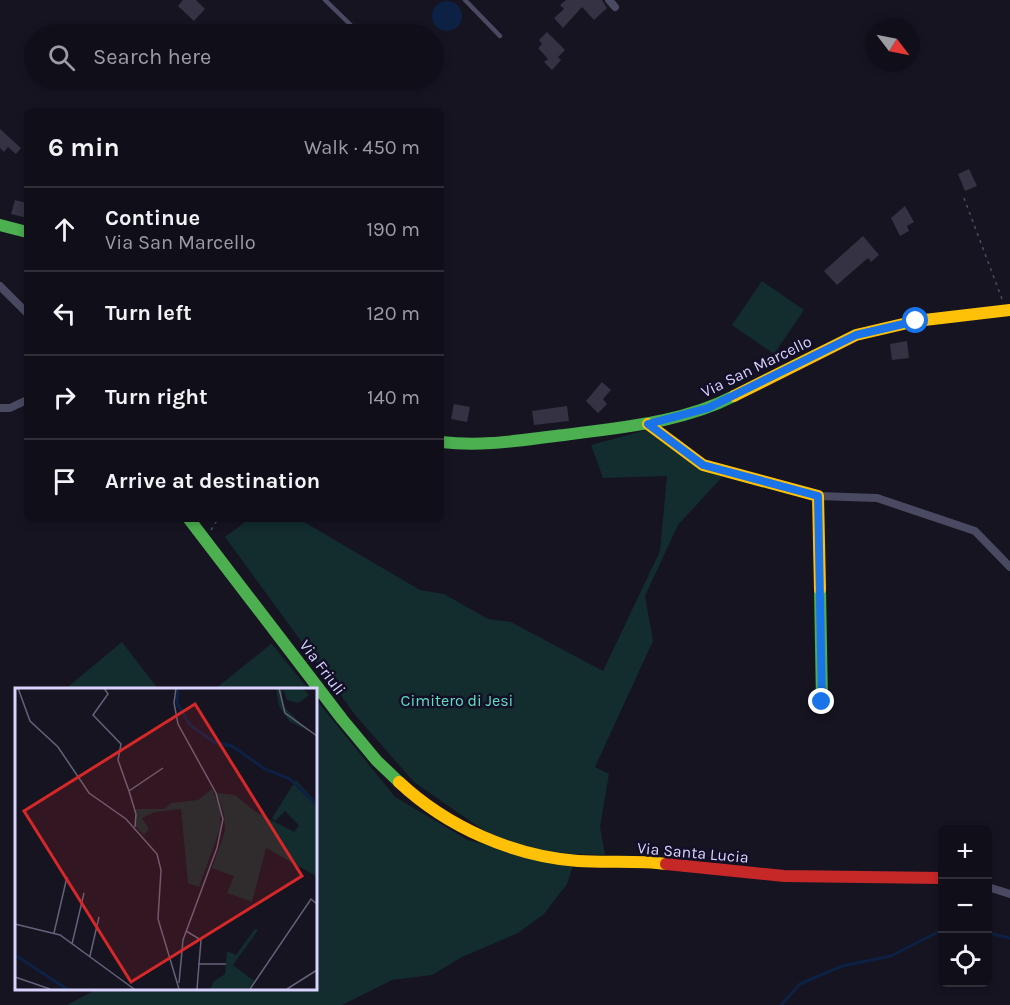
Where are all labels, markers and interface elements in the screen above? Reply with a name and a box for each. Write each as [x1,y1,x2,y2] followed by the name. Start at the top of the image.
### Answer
[866,18,920,72] north arrow
[24,24,444,90] search box
[45,41,78,74] icon: search
[93,44,211,70] text: Search here
[48,132,120,163] text: 6 min
[304,136,420,159] text: Walk · 450 m
[105,205,200,231] text: Continue
[48,213,81,246] icon: ahead
[366,218,420,241] text: 190 m
[105,231,256,254] text: Via San Marcello
[48,297,81,330] icon: left
[105,300,192,326] text: Turn left
[366,302,420,325] text: 120 m
[902,307,928,333] route start
[698,331,815,401] street label: Via San Marcello
[48,381,81,414] icon: right
[105,384,208,410] text: Turn right
[367,386,420,409] text: 140 m
[48,465,81,498] icon: arrive
[105,468,320,494] text: Arrive at destination
[296,636,350,699] street label: Via Friuli
[15,688,316,990] inset map
[808,688,834,714] route end
[401,691,513,710] park label: Cimitero di Jesi
[938,825,992,987] map controls
[938,825,992,879] button: +
[636,838,750,867] street label: Via Santa Lucia
[938,879,992,933] button: −
[938,933,992,987] button: locate

